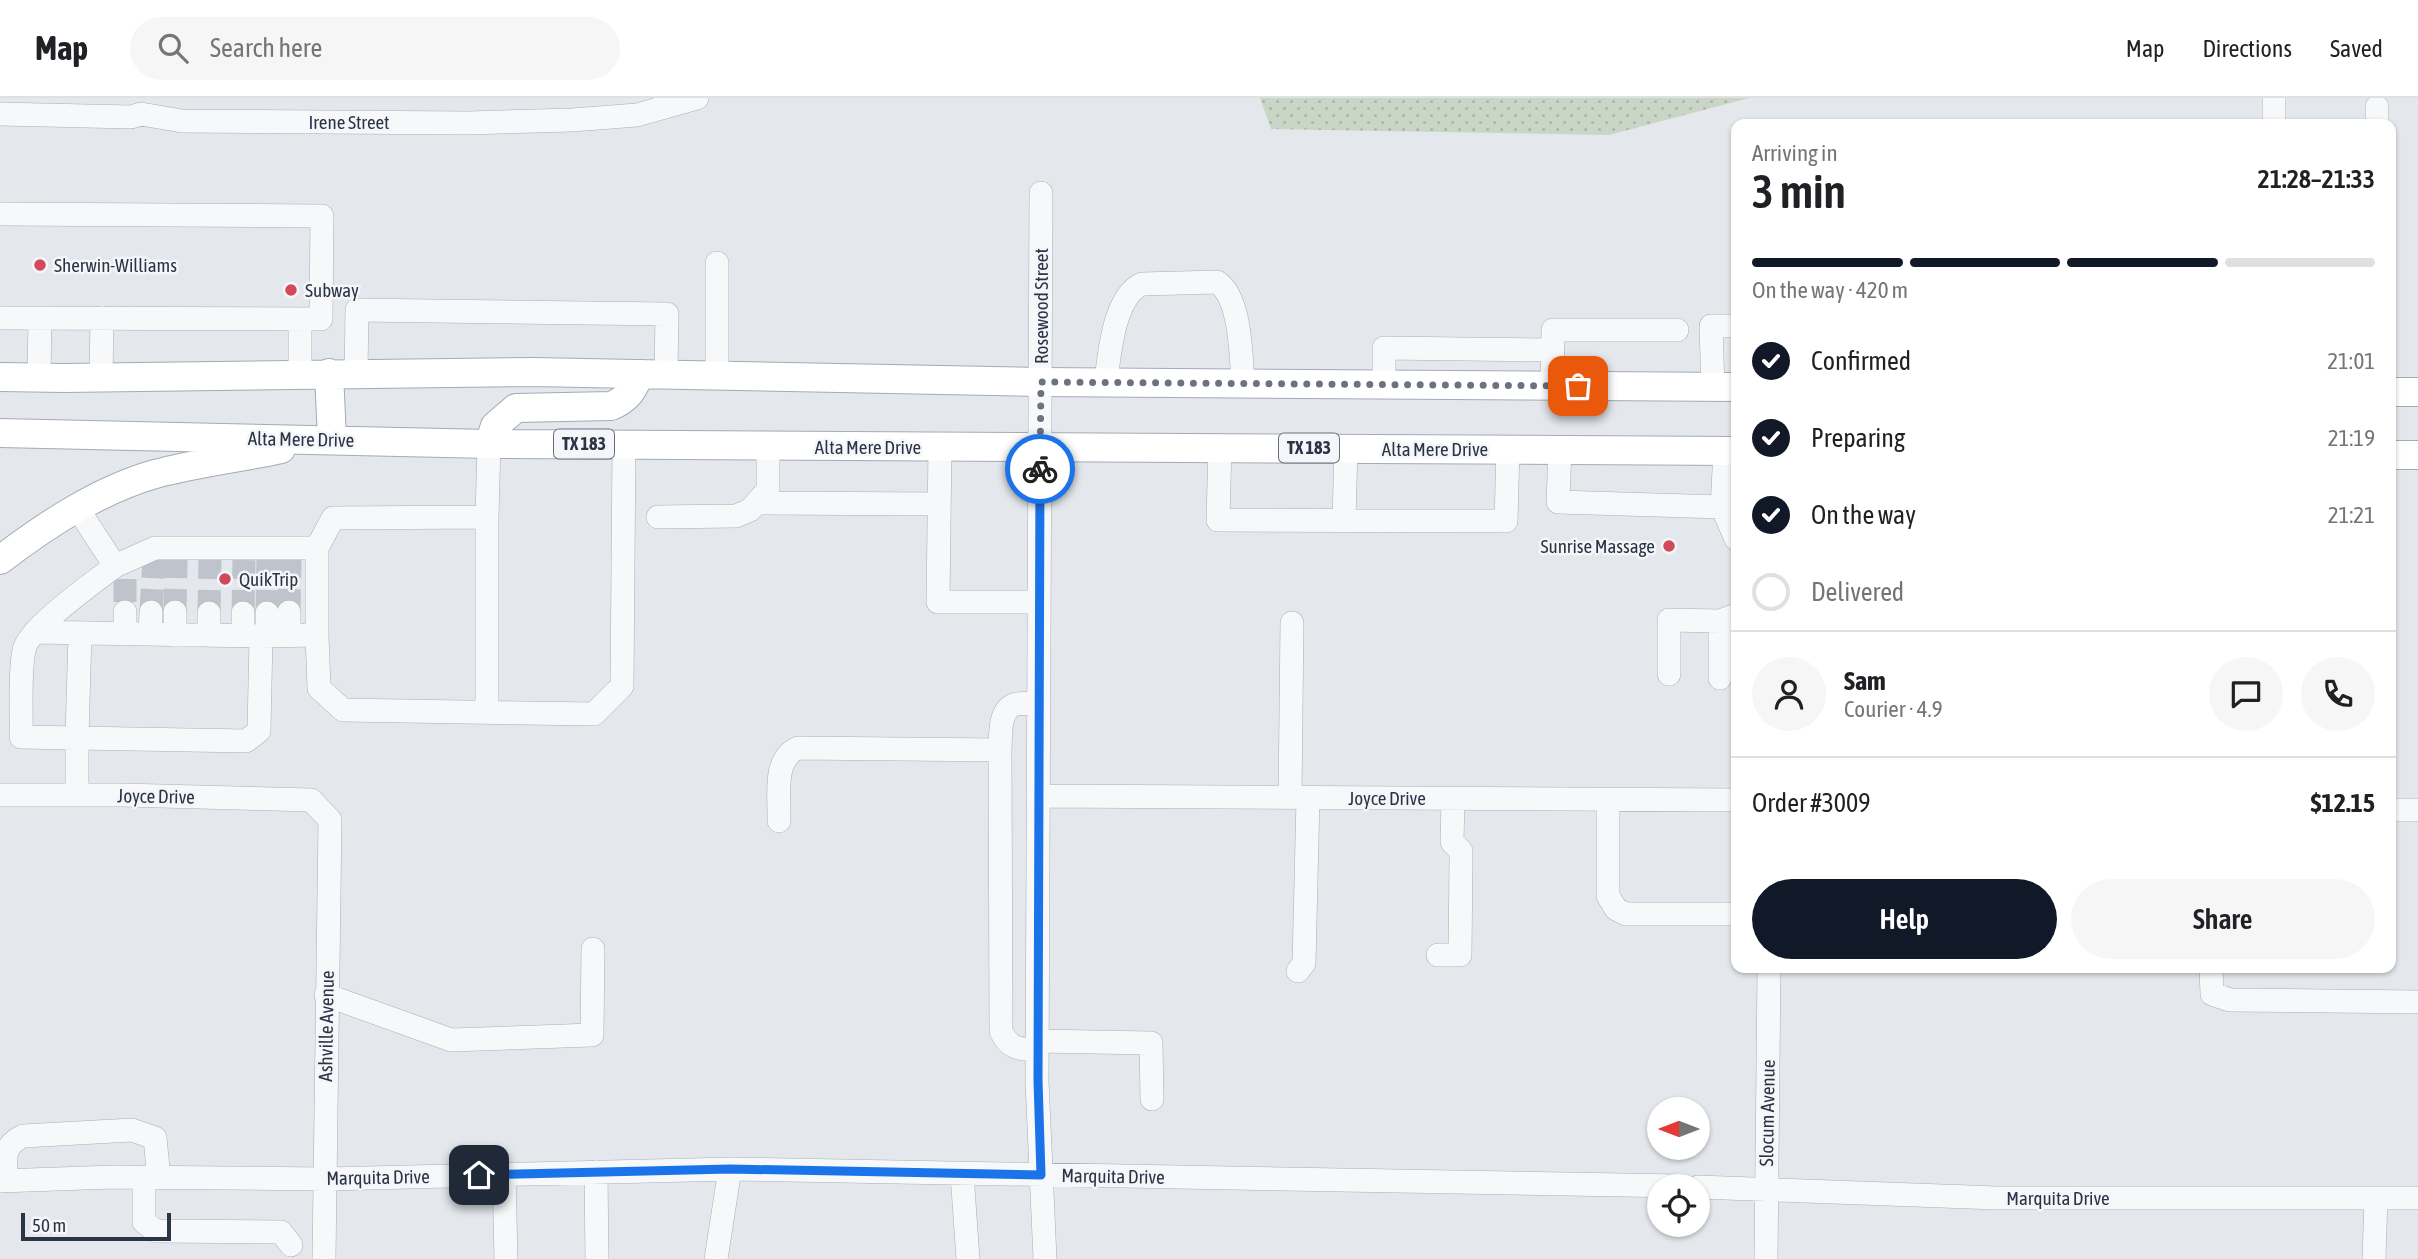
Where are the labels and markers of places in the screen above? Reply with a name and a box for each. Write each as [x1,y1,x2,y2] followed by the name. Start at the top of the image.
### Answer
[54,254,177,276] place label: Sherwin-Williams
[32,257,48,273] marker: Sherwin-Williams
[305,279,359,301] place label: Subway
[283,282,299,298] marker: Subway
[1548,356,1608,416] pin
[1540,535,1655,557] place label: Sunrise Massage
[1661,538,1677,554] marker: Sunrise Massage
[239,568,298,590] place label: QuikTrip
[217,571,233,587] marker: QuikTrip
[449,1145,509,1205] pin

